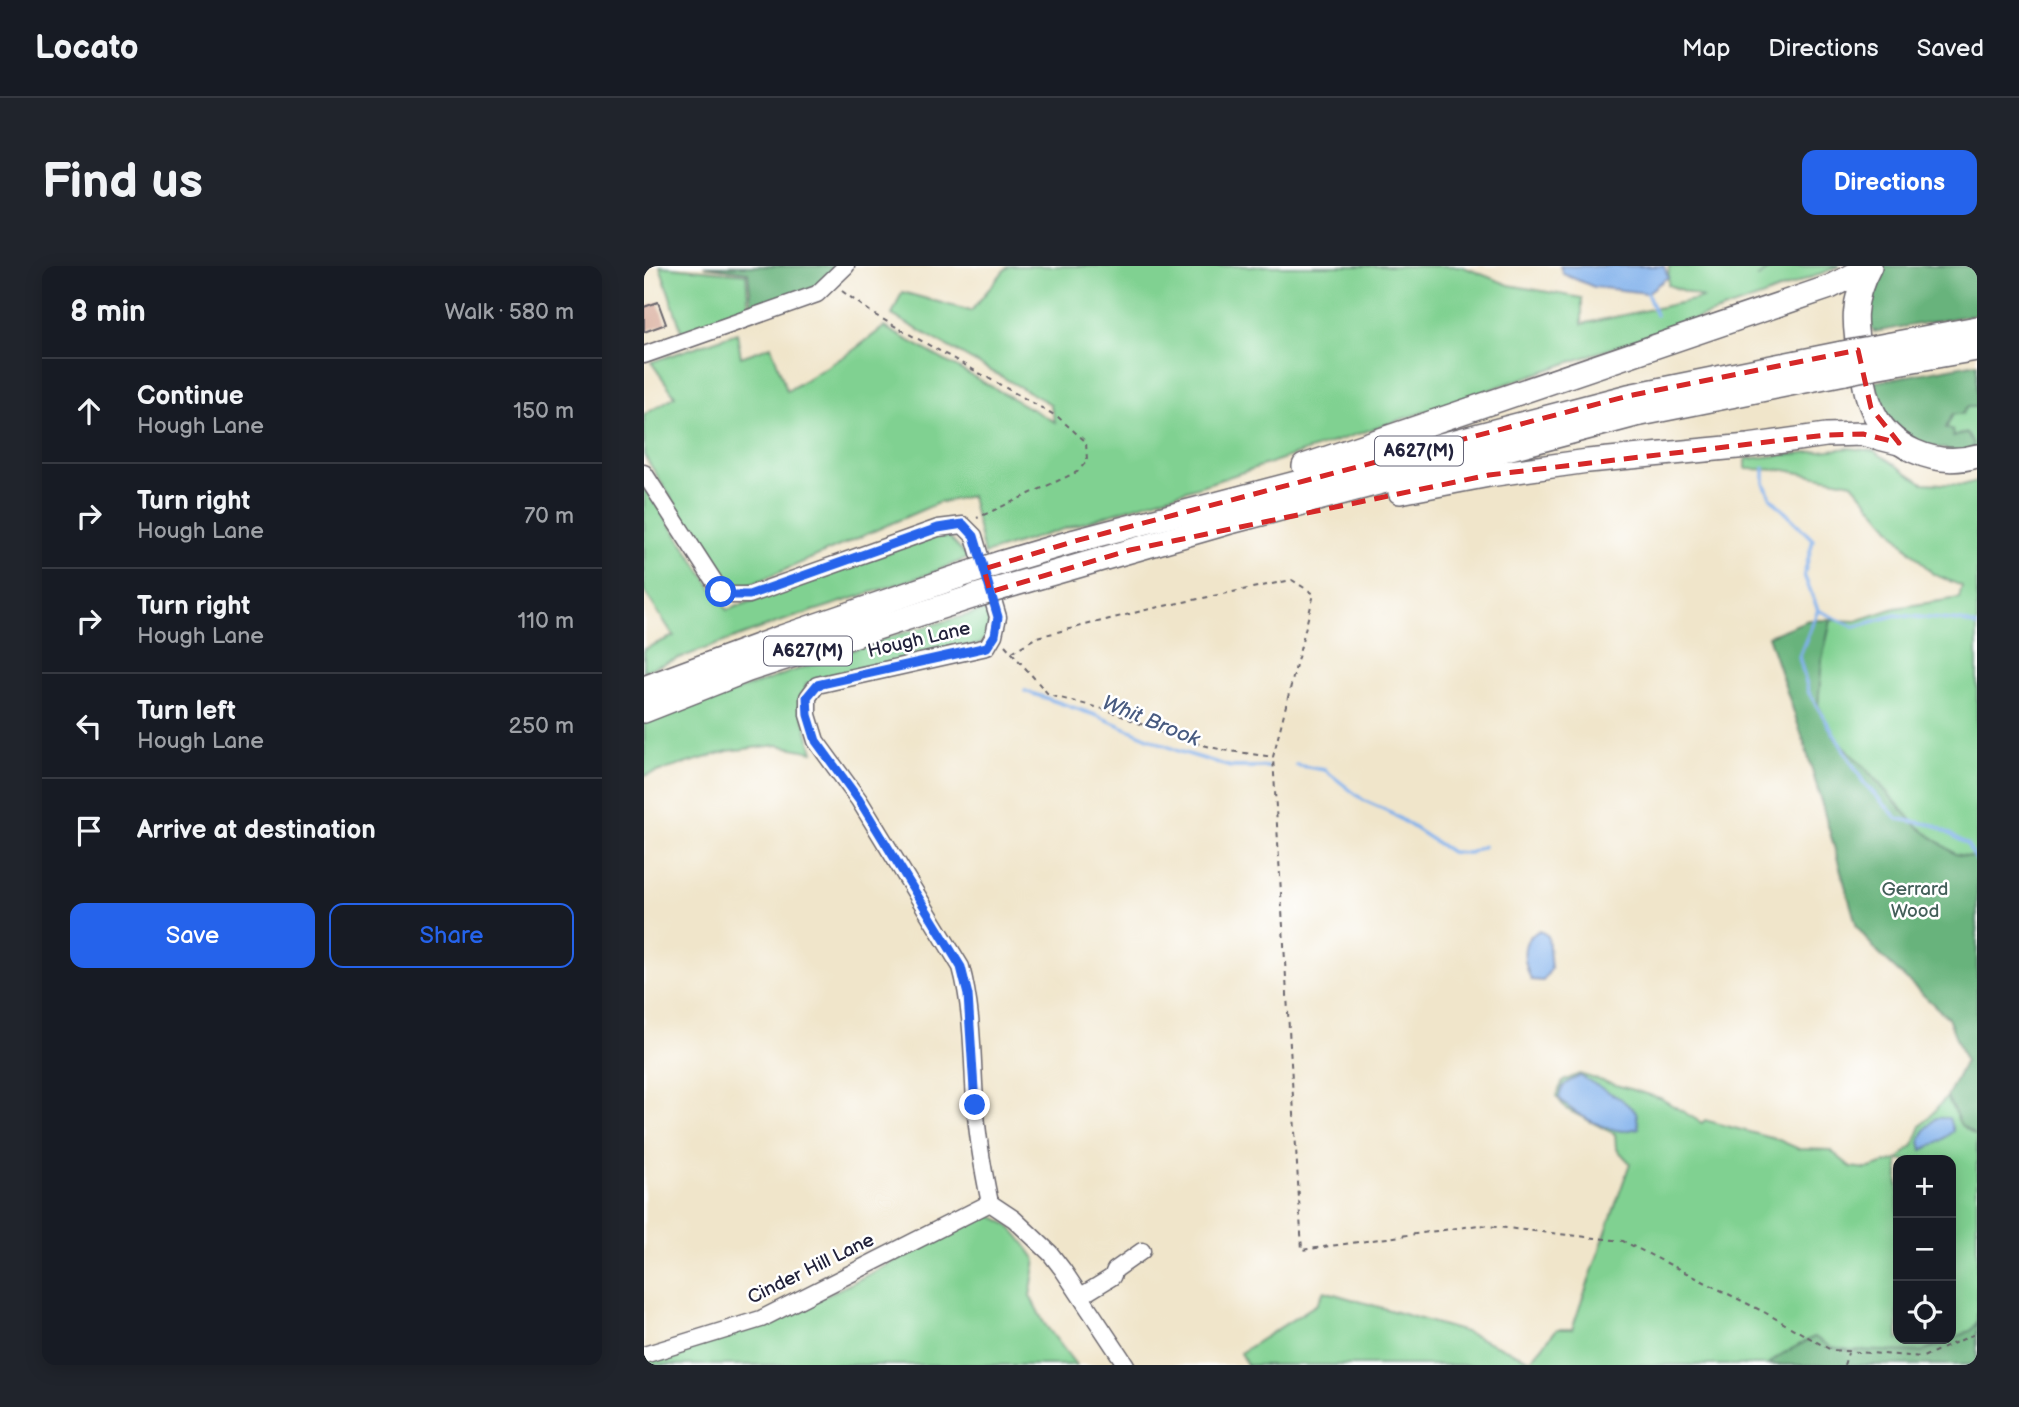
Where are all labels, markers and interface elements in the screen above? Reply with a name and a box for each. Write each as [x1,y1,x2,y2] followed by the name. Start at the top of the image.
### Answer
[35,28,139,68] text: Locato
[1682,34,1730,63] text: Map
[1768,34,1879,63] text: Directions
[1917,34,1984,63] text: Saved
[1802,150,1977,215] button: Directions
[42,153,203,212] text: Find us
[70,294,146,330] text: 8 min
[445,298,574,326] text: Walk · 580 m
[137,381,244,412] text: Continue
[70,392,108,430] icon: ahead
[513,397,574,425] text: 150 m
[137,412,264,440] text: Hough Lane
[1375,436,1463,466] road number: A627(M)
[137,486,250,517] text: Turn right
[70,497,108,535] icon: right
[524,502,574,530] text: 70 m
[137,517,264,545] text: Hough Lane
[705,576,736,607] route start
[137,591,250,622] text: Turn right
[70,602,108,640] icon: right
[517,607,574,635] text: 110 m
[865,617,973,663] street label: Hough Lane
[137,622,264,650] text: Hough Lane
[764,636,852,666] road number: A627(M)
[1098,690,1204,752] water label: Whit Brook
[137,696,236,727] text: Turn left
[70,707,108,745] icon: left
[508,712,574,740] text: 250 m
[137,727,264,755] text: Hough Lane
[70,812,108,850] icon: arrive
[137,815,376,846] text: Arrive at destination
[1882,878,1948,923] park label: Gerrard Wood
[70,903,315,968] button: Save
[329,903,574,968] button: Share
[959,1089,990,1120] route end
[1893,1155,1956,1344] map controls
[1893,1155,1956,1218] button: +
[1893,1218,1956,1281] button: −
[744,1228,878,1310] street label: Cinder Hill Lane
[1893,1281,1956,1344] button: locate

